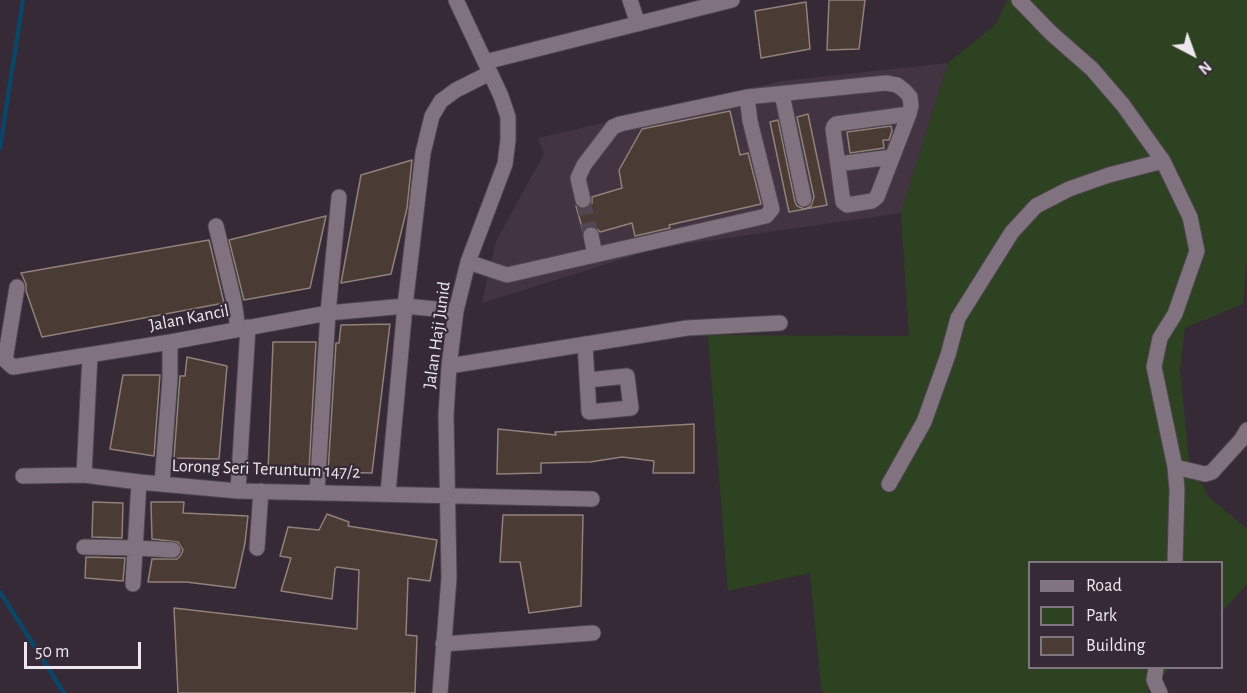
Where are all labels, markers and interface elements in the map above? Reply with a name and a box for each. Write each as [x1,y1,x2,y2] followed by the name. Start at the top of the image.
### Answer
[1163,24,1223,84] north arrow
[1195,58,1214,77] text: N
[419,280,455,390] street label: Jalan Haji Junid
[147,300,231,336] street label: Jalan Kancil
[171,455,361,483] street label: Lorong Seri Teruntum 147/2
[1028,561,1223,669] legend
[1086,577,1122,595] text: Road
[1086,607,1117,625] text: Park
[27,630,144,668] scale bar
[1086,637,1145,655] text: Building
[35,643,69,661] text: 50 m

